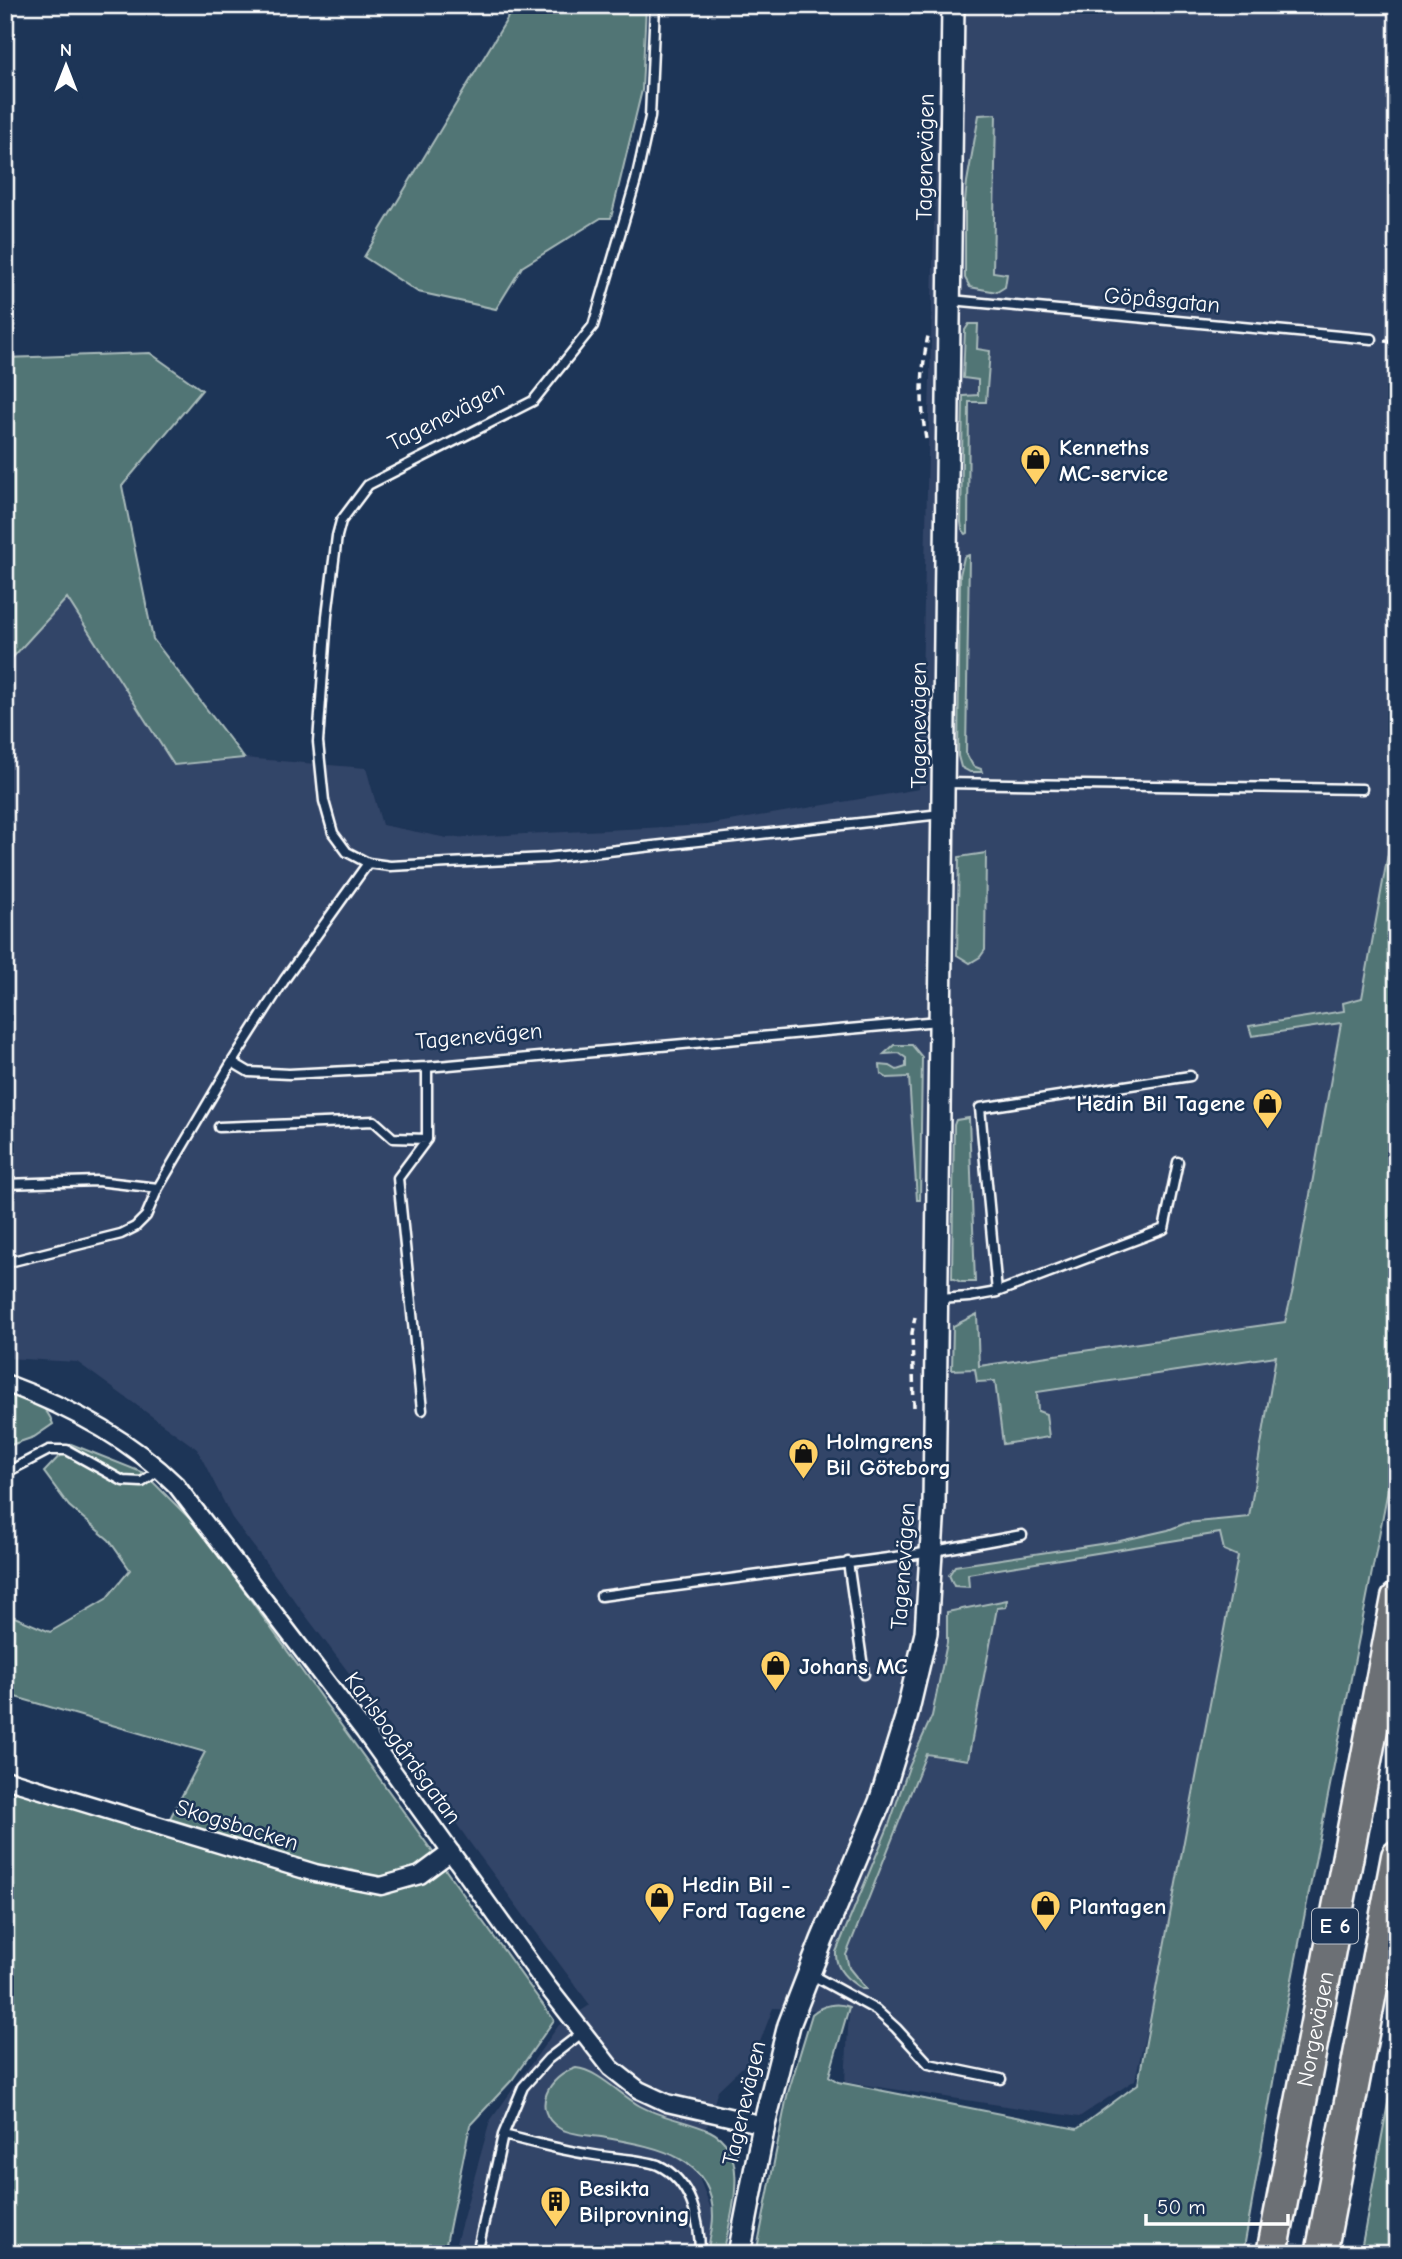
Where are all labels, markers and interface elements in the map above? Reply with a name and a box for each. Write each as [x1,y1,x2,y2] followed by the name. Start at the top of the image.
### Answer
[32,32,102,102] north arrow
[60,39,72,61] text: N
[910,93,940,221] street label: Tagenevägen
[1103,281,1221,319] street label: Göpåsgatan
[383,375,509,457] street label: Tagenevägen
[1059,434,1168,487] place label: Kenneths MC-service
[1019,443,1053,487] shop icon: Kenneths MC-service
[905,661,932,789] street label: Tagenevägen
[414,1017,544,1055] street label: Tagenevägen
[1251,1086,1285,1130] shop icon: Hedin Bil Tagene
[1076,1090,1245,1117] place label: Hedin Bil Tagene
[826,1428,951,1481] place label: Holmgrens Bil Göteborg
[786,1437,820,1481] shop icon: Holmgrens Bil Göteborg
[885,1502,921,1630] street label: Tagenevägen
[759,1649,793,1693] shop icon: Johans MC
[799,1653,908,1680] place label: Johans MC
[339,1667,467,1829] street label: Karlsbogårdsgatan
[172,1793,302,1857] street label: Skogsbacken
[682,1871,806,1924] place label: Hedin Bil - Ford Tagene
[642,1880,676,1924] shop icon: Hedin Bil - Ford Tagene
[1029,1889,1063,1933] shop icon: Plantagen
[1069,1893,1166,1920] place label: Plantagen
[1312,1909,1358,1944] road number: E 6
[1291,1969,1339,2089] street label: Norgevägen
[717,2038,771,2168] street label: Tagenevägen
[579,2175,690,2228] place label: Besikta Bilprovning
[1146,2182,1288,2226] scale bar
[539,2184,573,2228] building icon: Besikta Bilprovning
[1157,2195,1206,2219] text: 50 m

